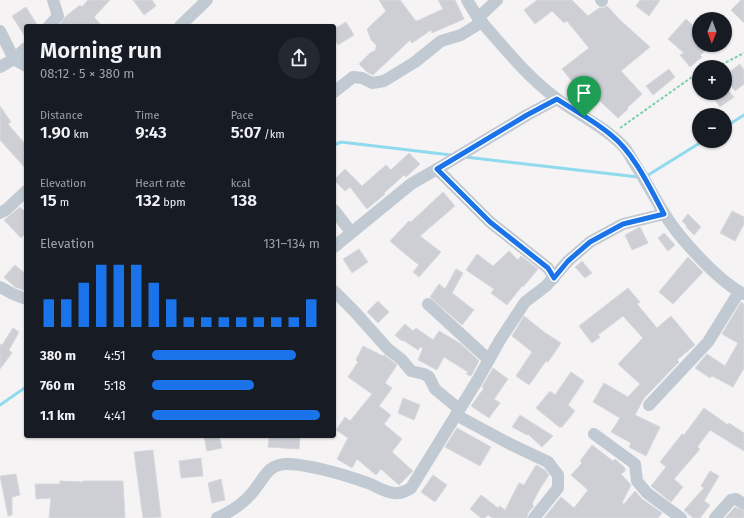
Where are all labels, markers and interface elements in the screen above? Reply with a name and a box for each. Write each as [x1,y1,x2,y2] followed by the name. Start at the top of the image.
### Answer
[692,12,732,52] north arrow
[692,12,732,148] map controls
[40,37,162,64] text: Morning run
[278,37,320,79] button: share
[692,60,732,100] button: +
[40,66,134,81] text: 08:12 · 5 × 380 m
[567,76,601,117] pin
[573,82,595,104] icon: arrive
[692,108,732,148] button: −
[40,109,83,122] text: Distance
[135,109,160,122] text: Time
[231,109,253,122] text: Pace
[40,122,71,143] text: 1.90
[135,122,167,143] text: 9:43
[231,122,261,143] text: 5:07
[71,128,89,141] text: km
[261,128,285,141] text: /km
[40,177,86,190] text: Elevation
[135,177,185,190] text: Heart rate
[231,177,250,190] text: kcal
[40,190,57,211] text: 15
[135,190,160,211] text: 132
[231,190,257,211] text: 138
[57,196,69,209] text: m
[160,196,186,209] text: bpm
[40,236,94,251] text: Elevation
[263,236,320,251] text: 131–134 m
[40,348,76,363] text: 380 m
[104,348,126,363] text: 4:51
[40,378,75,393] text: 760 m
[104,378,126,393] text: 5:18
[40,408,75,423] text: 1.1 km
[104,408,126,423] text: 4:41

